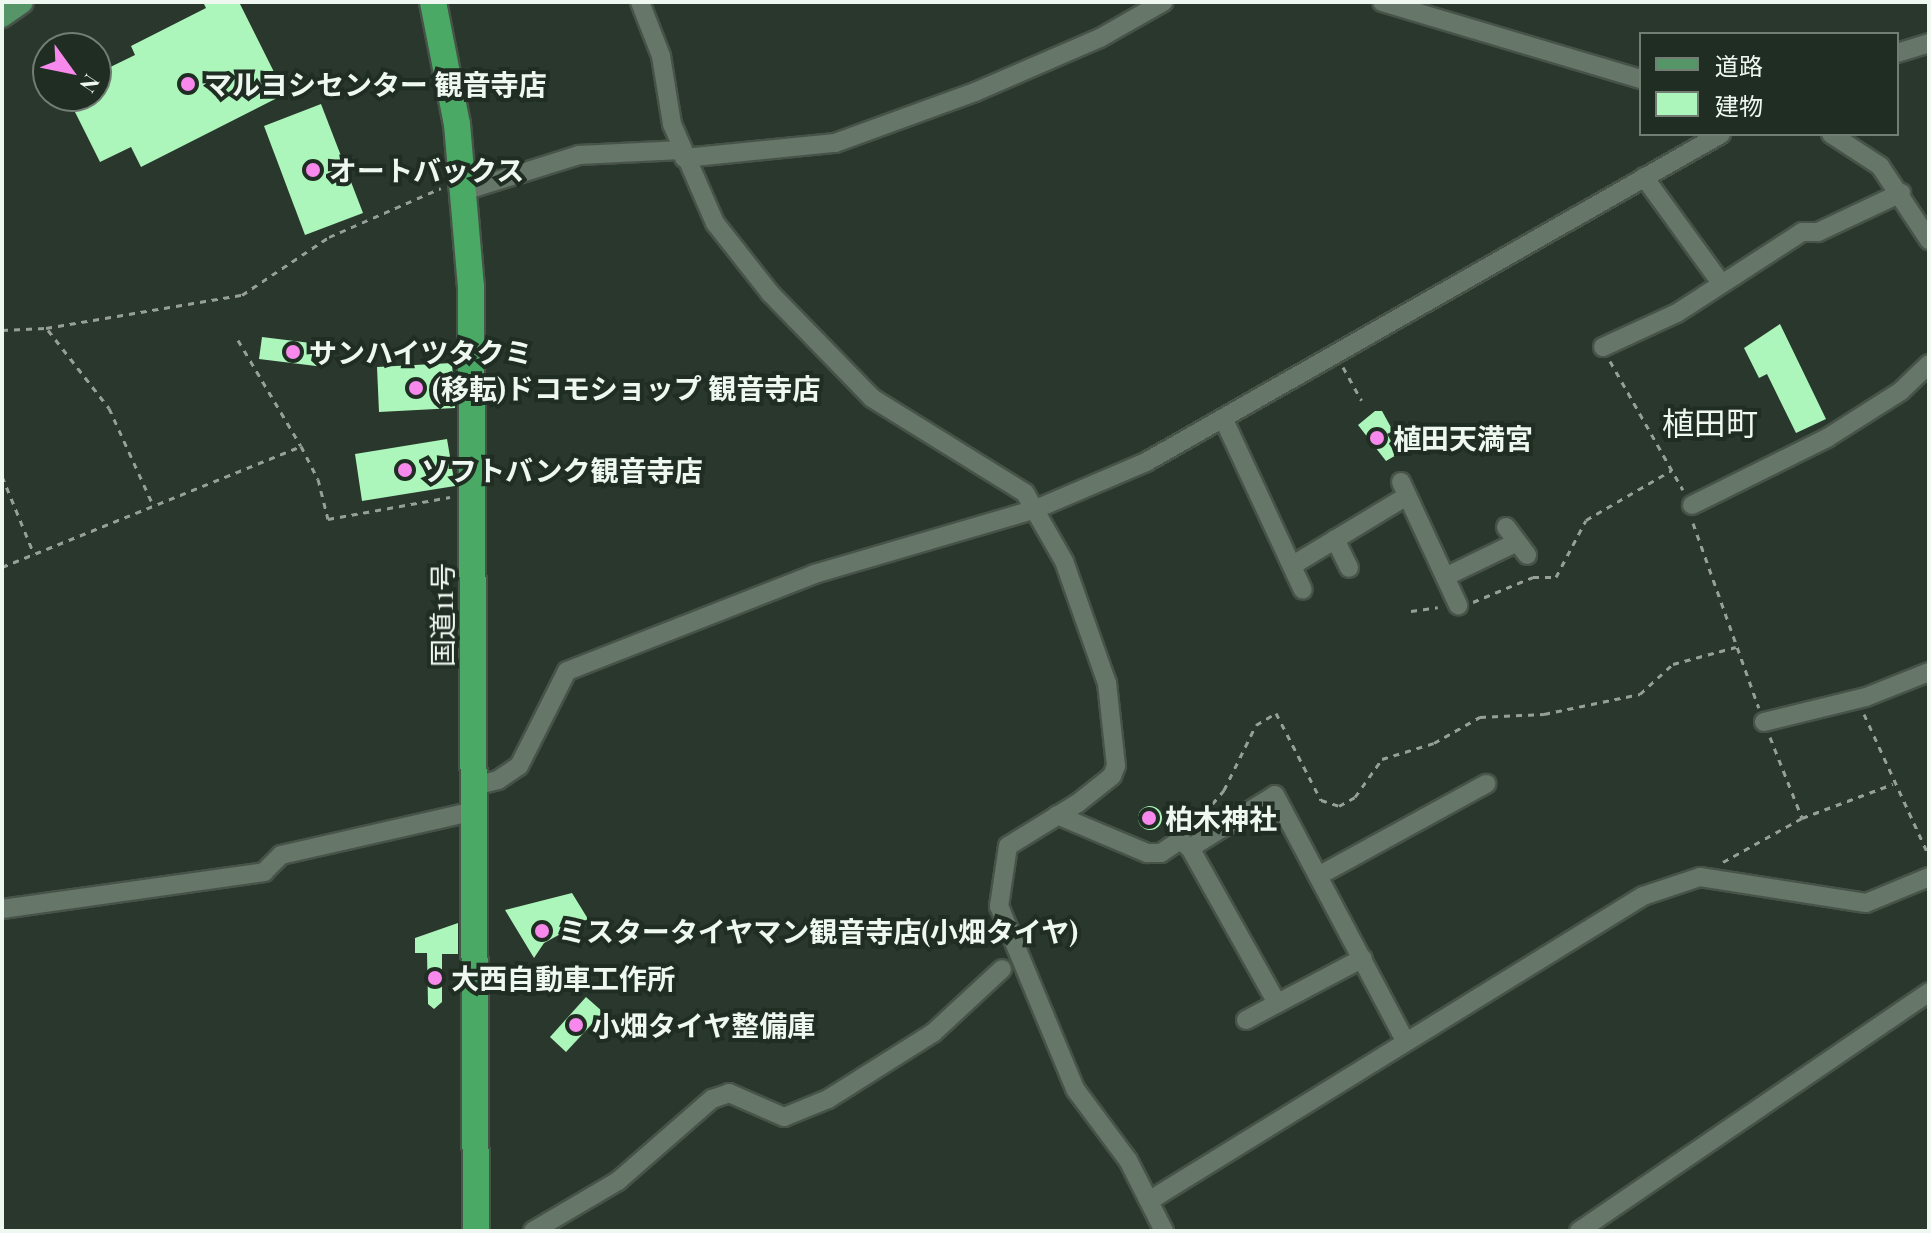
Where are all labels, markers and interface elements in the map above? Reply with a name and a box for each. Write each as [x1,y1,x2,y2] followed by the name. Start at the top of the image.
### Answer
[32,32,112,112] north arrow
[1639,32,1899,136] legend
[1715,49,1763,81] text: 道路
[204,67,547,101] place label: マルヨシセンター 観音寺店
[74,69,107,99] text: N
[179,75,197,93] marker: マルヨシセンター 観音寺店
[1715,89,1763,121] text: 建物
[329,153,525,187] place label: オートバックス
[304,161,322,179] marker: オートバックス
[309,335,533,369] place label: サンハイツタクミ
[284,343,302,361] marker: サンハイツタクミ
[432,371,820,405] place label: (移転)ドコモショップ 観音寺店
[407,379,425,397] marker: (移転)ドコモショップ 観音寺店
[1662,403,1758,441] district label: 植田町
[1393,421,1533,455] place label: 植田天満宮
[1368,429,1386,447] marker: 植田天満宮
[421,453,701,487] place label: ソフトバンク観音寺店
[396,461,414,479] marker: ソフトバンク観音寺店
[425,563,459,667] street label: 国道11号
[1165,801,1277,835] place label: 柏木神社
[1140,809,1158,827] marker: 柏木神社
[558,914,1080,948] place label: ミスタータイヤマン観音寺店(小畑タイヤ)
[533,922,551,940] marker: ミスタータイヤマン観音寺店(小畑タイヤ)
[451,961,675,995] place label: 大西自動車工作所
[426,969,444,987] marker: 大西自動車工作所
[592,1008,816,1042] place label: 小畑タイヤ整備庫
[567,1016,585,1034] marker: 小畑タイヤ整備庫

